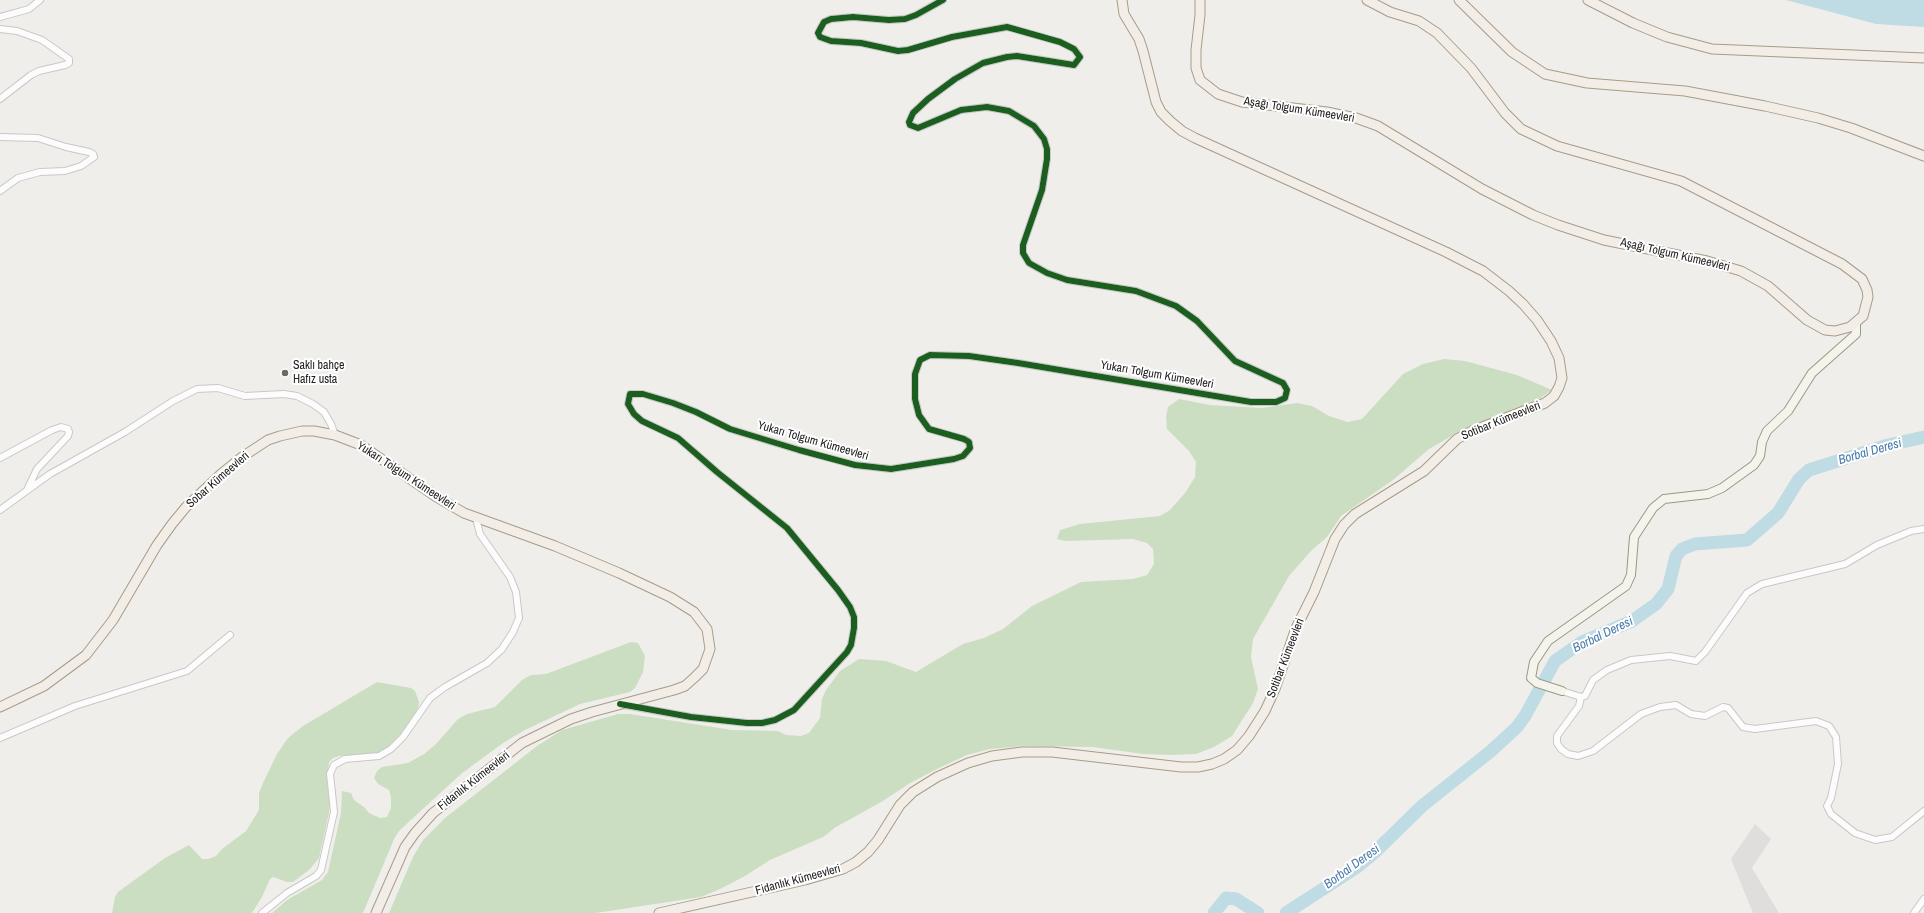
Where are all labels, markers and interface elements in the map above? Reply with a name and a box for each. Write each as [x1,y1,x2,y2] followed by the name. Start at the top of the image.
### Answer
[1243,94,1355,126] street label: Aşağı Tolgum Kümeevleri
[1619,235,1731,275] street label: Aşağı Tolgum Kümeevleri
[1099,358,1215,392] street label: Yukarı Tolgum Kümeevleri
[293,359,344,387] place label: Saklı bahçe Hafız usta
[280,368,290,378] marker: Saklı bahçe Hafız usta
[1459,399,1543,443] street label: Sotibar Kümeevleri
[756,418,870,464] street label: Yukarı Tolgum Kümeevleri
[1837,436,1903,468] water label: Borbal Deresi
[354,439,458,513] street label: Yukarı Tolgum Kümeevleri
[184,449,252,511] street label: Sobar Kümeevleri
[1570,614,1636,656] water label: Borbal Deresi
[1264,616,1308,700] street label: Sotibar Kümeevleri
[435,748,513,814] street label: Fidanlık Kümeevleri
[1321,842,1383,892] water label: Borbal Deresi
[754,862,842,898] street label: Fidanlık Kümeevleri

